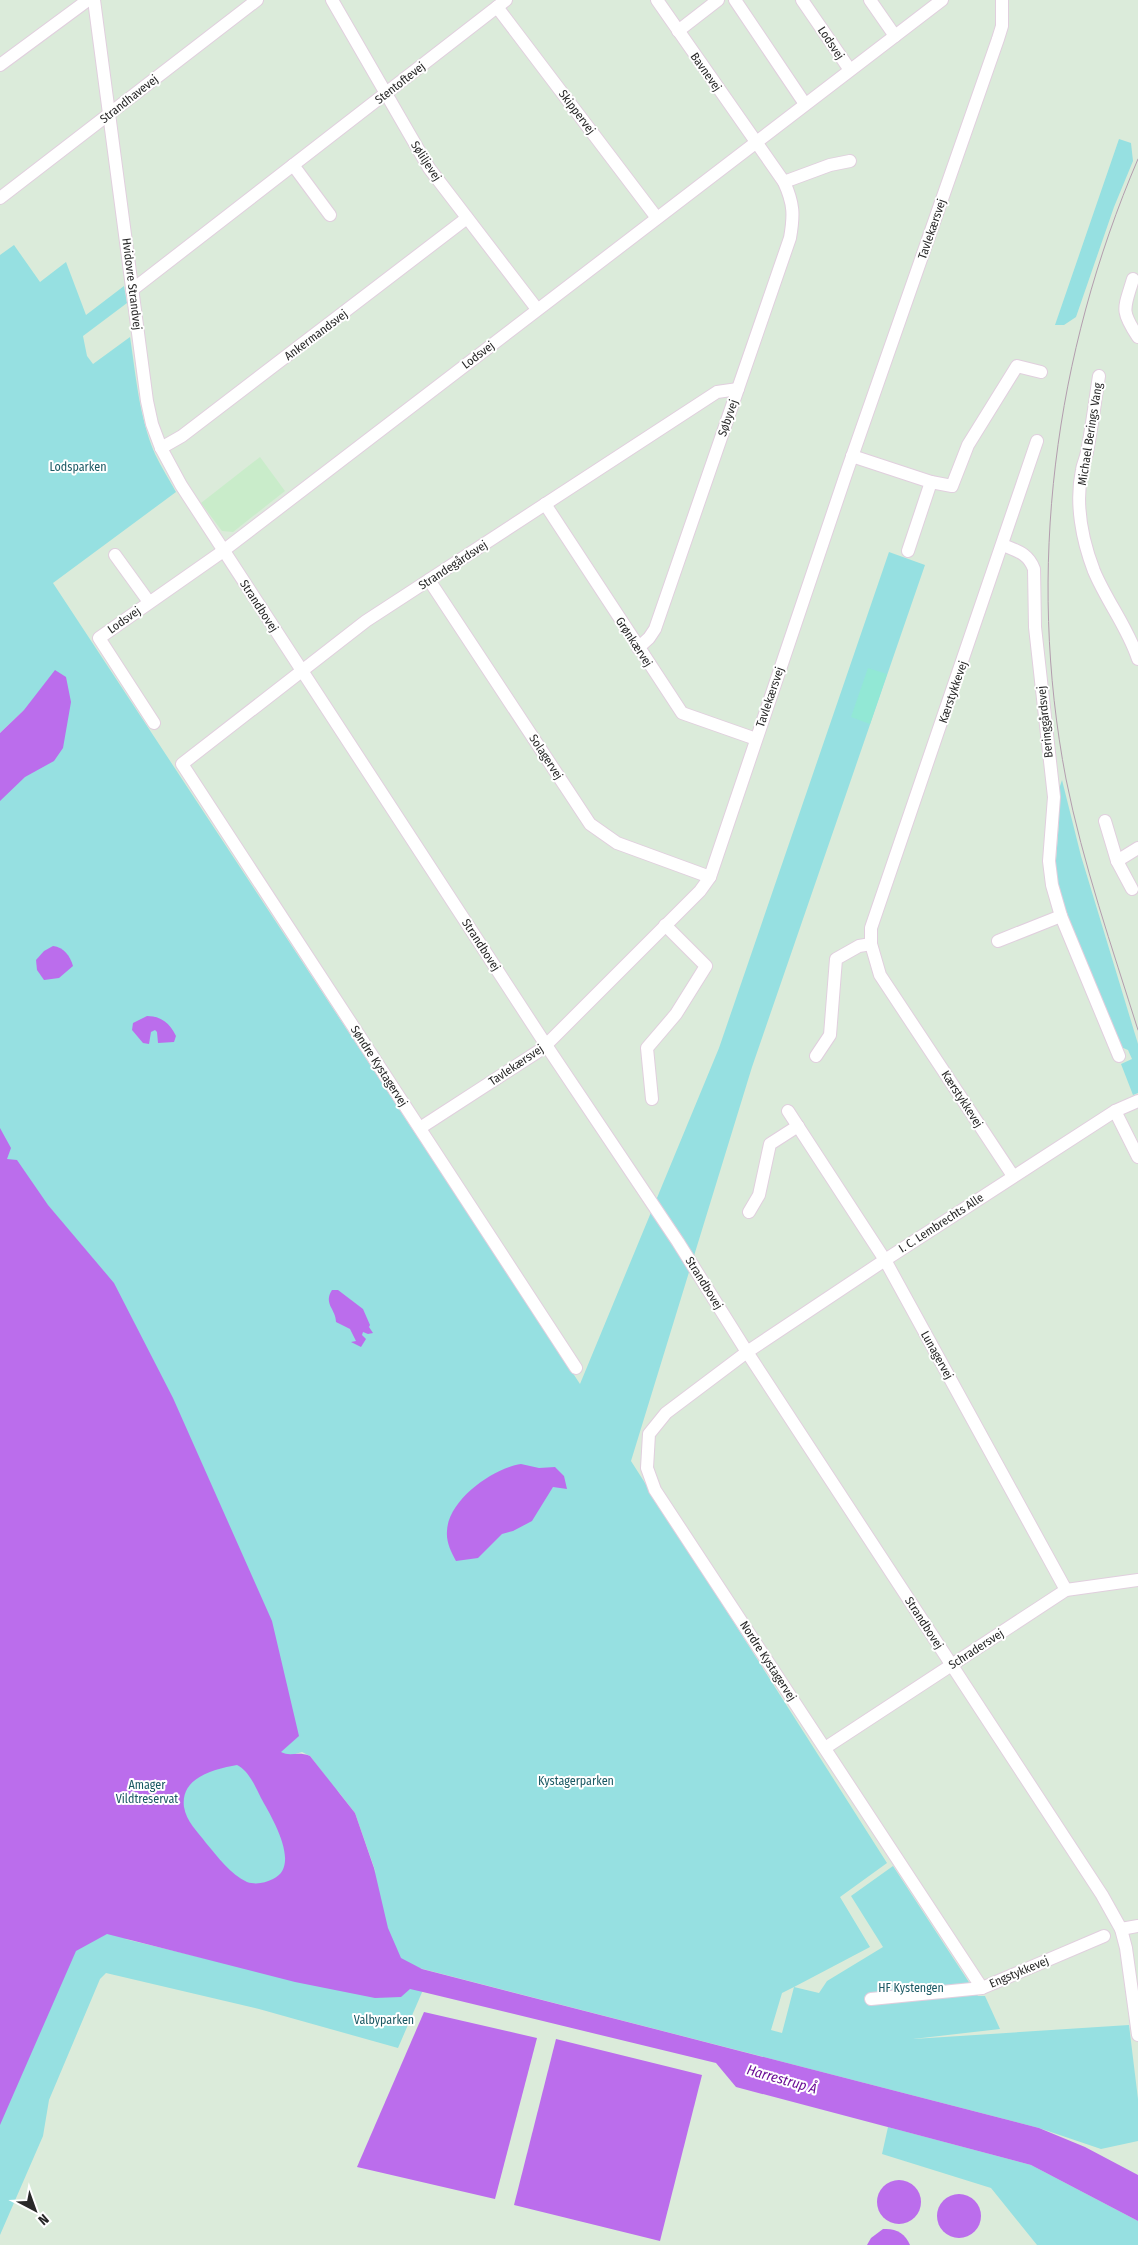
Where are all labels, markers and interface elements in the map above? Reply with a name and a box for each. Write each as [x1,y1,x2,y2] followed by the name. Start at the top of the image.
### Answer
[815,24,847,62] street label: Lodsvej
[688,50,724,94] street label: Bavnevej
[372,59,428,107] street label: Stentoftevej
[97,72,161,126] street label: Strandhavevej
[556,87,598,137] street label: Skippervej
[408,138,444,184] street label: Søliljevej
[915,197,949,261] street label: Tavlekærsvej
[119,237,145,331] street label: Hvidovre Strandvej
[282,307,350,363] street label: Ankermandsvej
[459,338,497,372] street label: Lodsvej
[1075,381,1105,486] street label: Michael Berings Vang
[715,398,741,438] street label: Søbyvej
[49,460,107,474] park label: Lodsparken
[416,538,490,592] street label: Strandegårdsvej
[237,577,281,635] street label: Strandbovej
[105,604,143,636] street label: Lodsvej
[613,615,655,669] street label: Grønkærvej
[936,659,970,725] street label: Kærstykkevej
[753,665,787,729] street label: Tavlekærsvej
[1034,685,1056,759] street label: Beringgårdsvej
[526,732,566,782] street label: Solagervej
[459,916,503,974] street label: Strandbovej
[348,1023,410,1109] street label: Søndre Kystagervej
[486,1042,546,1088] street label: Tavlekærsvej
[938,1068,986,1130] street label: Kærstykkevej
[896,1190,986,1256] street label: I. C. Lembrechts Alle
[682,1254,726,1312] street label: Strandbovej
[918,1328,956,1382] street label: Lunagervej
[902,1594,946,1652] street label: Strandbovej
[737,1618,799,1704] street label: Nordre Kystagervej
[946,1626,1006,1672] street label: Schradersvej
[538,1774,614,1788] park label: Kystagerparken
[116,1778,178,1806] park label: Amager Vildtreservat
[987,1953,1051,1991] street label: Engstykkevej
[878,1981,944,1995] park label: HF Kystengen
[354,2013,414,2027] park label: Valbyparken
[745,2060,819,2098] water label: Harrestrup Å
[10,2185,60,2235] north arrow
[34,2210,52,2229] text: N

